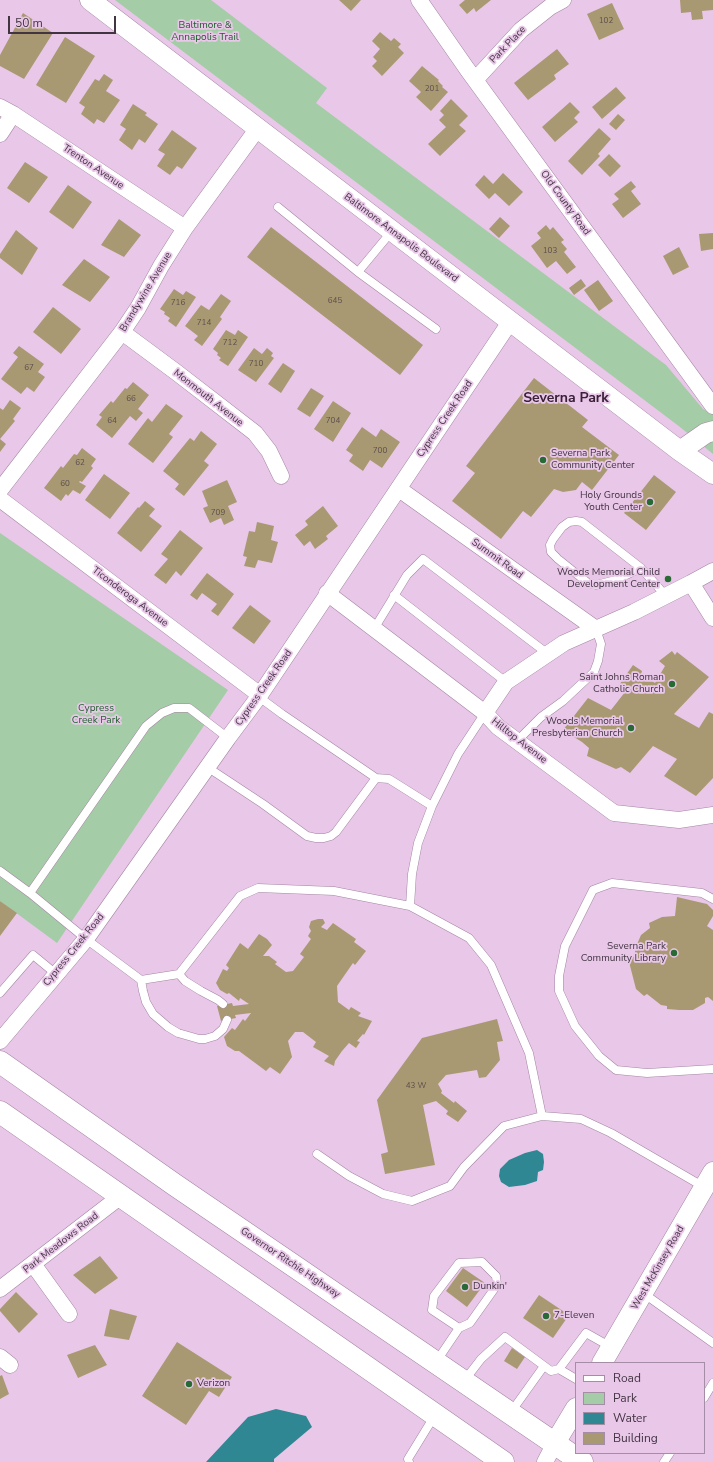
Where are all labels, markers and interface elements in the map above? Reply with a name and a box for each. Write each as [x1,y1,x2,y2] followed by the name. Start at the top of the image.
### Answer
[10,8,118,34] scale bar
[15,15,43,31] text: 50 m
[599,16,613,26] house number: 102
[171,20,239,44] park label: Baltimore & Annapolis Trail
[487,24,529,66] street label: Park Place
[425,84,439,94] house number: 201
[60,142,126,192] street label: Trenton Avenue
[538,168,592,238] street label: Old County Road
[341,191,461,285] street label: Baltimore Annapolis Boulevard
[543,246,557,256] house number: 103
[117,250,175,334] street label: Brandywine Avenue
[328,296,342,306] house number: 645
[171,298,185,308] house number: 716
[197,318,211,328] house number: 714
[223,338,237,348] house number: 712
[249,359,263,369] house number: 710
[24,363,34,373] house number: 67
[171,367,245,429] street label: Monmouth Avenue
[415,378,475,460] street label: Cypress Creek Road
[523,391,609,407] district label: Severna Park
[126,394,136,404] house number: 66
[107,416,117,426] house number: 64
[326,416,340,426] house number: 704
[373,446,387,456] house number: 700
[551,448,635,472] place label: Severna Park Community Center
[538,455,548,465] marker: Severna Park Community Center
[75,458,85,468] house number: 62
[60,479,70,489] house number: 60
[580,490,642,514] place label: Holy Grounds Youth Center
[645,497,655,507] marker: Holy Grounds Youth Center
[211,508,225,518] house number: 709
[469,536,525,582] street label: Summit Road
[90,564,170,630] street label: Ticonderoga Avenue
[557,567,660,590] place label: Woods Memorial Child Development Center
[663,574,673,584] marker: Woods Memorial Child Development Center
[233,648,295,728] street label: Cypress Creek Road
[579,672,664,696] place label: Saint Johns Roman Catholic Church
[667,679,677,689] marker: Saint Johns Roman Catholic Church
[72,703,120,726] park label: Cypress Creek Park
[489,716,549,766] street label: Hilltop Avenue
[532,716,623,740] place label: Woods Memorial Presbyterian Church
[626,723,636,733] marker: Woods Memorial Presbyterian Church
[41,911,107,989] street label: Cypress Creek Road
[581,941,666,964] place label: Severna Park Community Library
[669,948,679,958] marker: Severna Park Community Library
[406,1081,426,1091] house number: 43 W
[21,1210,101,1276] street label: Park Meadows Road
[629,1224,687,1312] street label: West McKinsey Road
[238,1225,342,1301] street label: Governor Ritchie Highway
[473,1281,507,1293] place label: Dunkin'
[460,1282,470,1292] marker: Dunkin'
[554,1310,594,1322] place label: 7-Eleven
[541,1311,551,1321] marker: 7-Eleven
[575,1362,705,1454] legend
[613,1370,641,1386] text: Road
[197,1378,230,1390] place label: Verizon
[184,1379,194,1389] marker: Verizon
[613,1390,637,1406] text: Park
[613,1410,647,1426] text: Water
[613,1430,658,1446] text: Building

